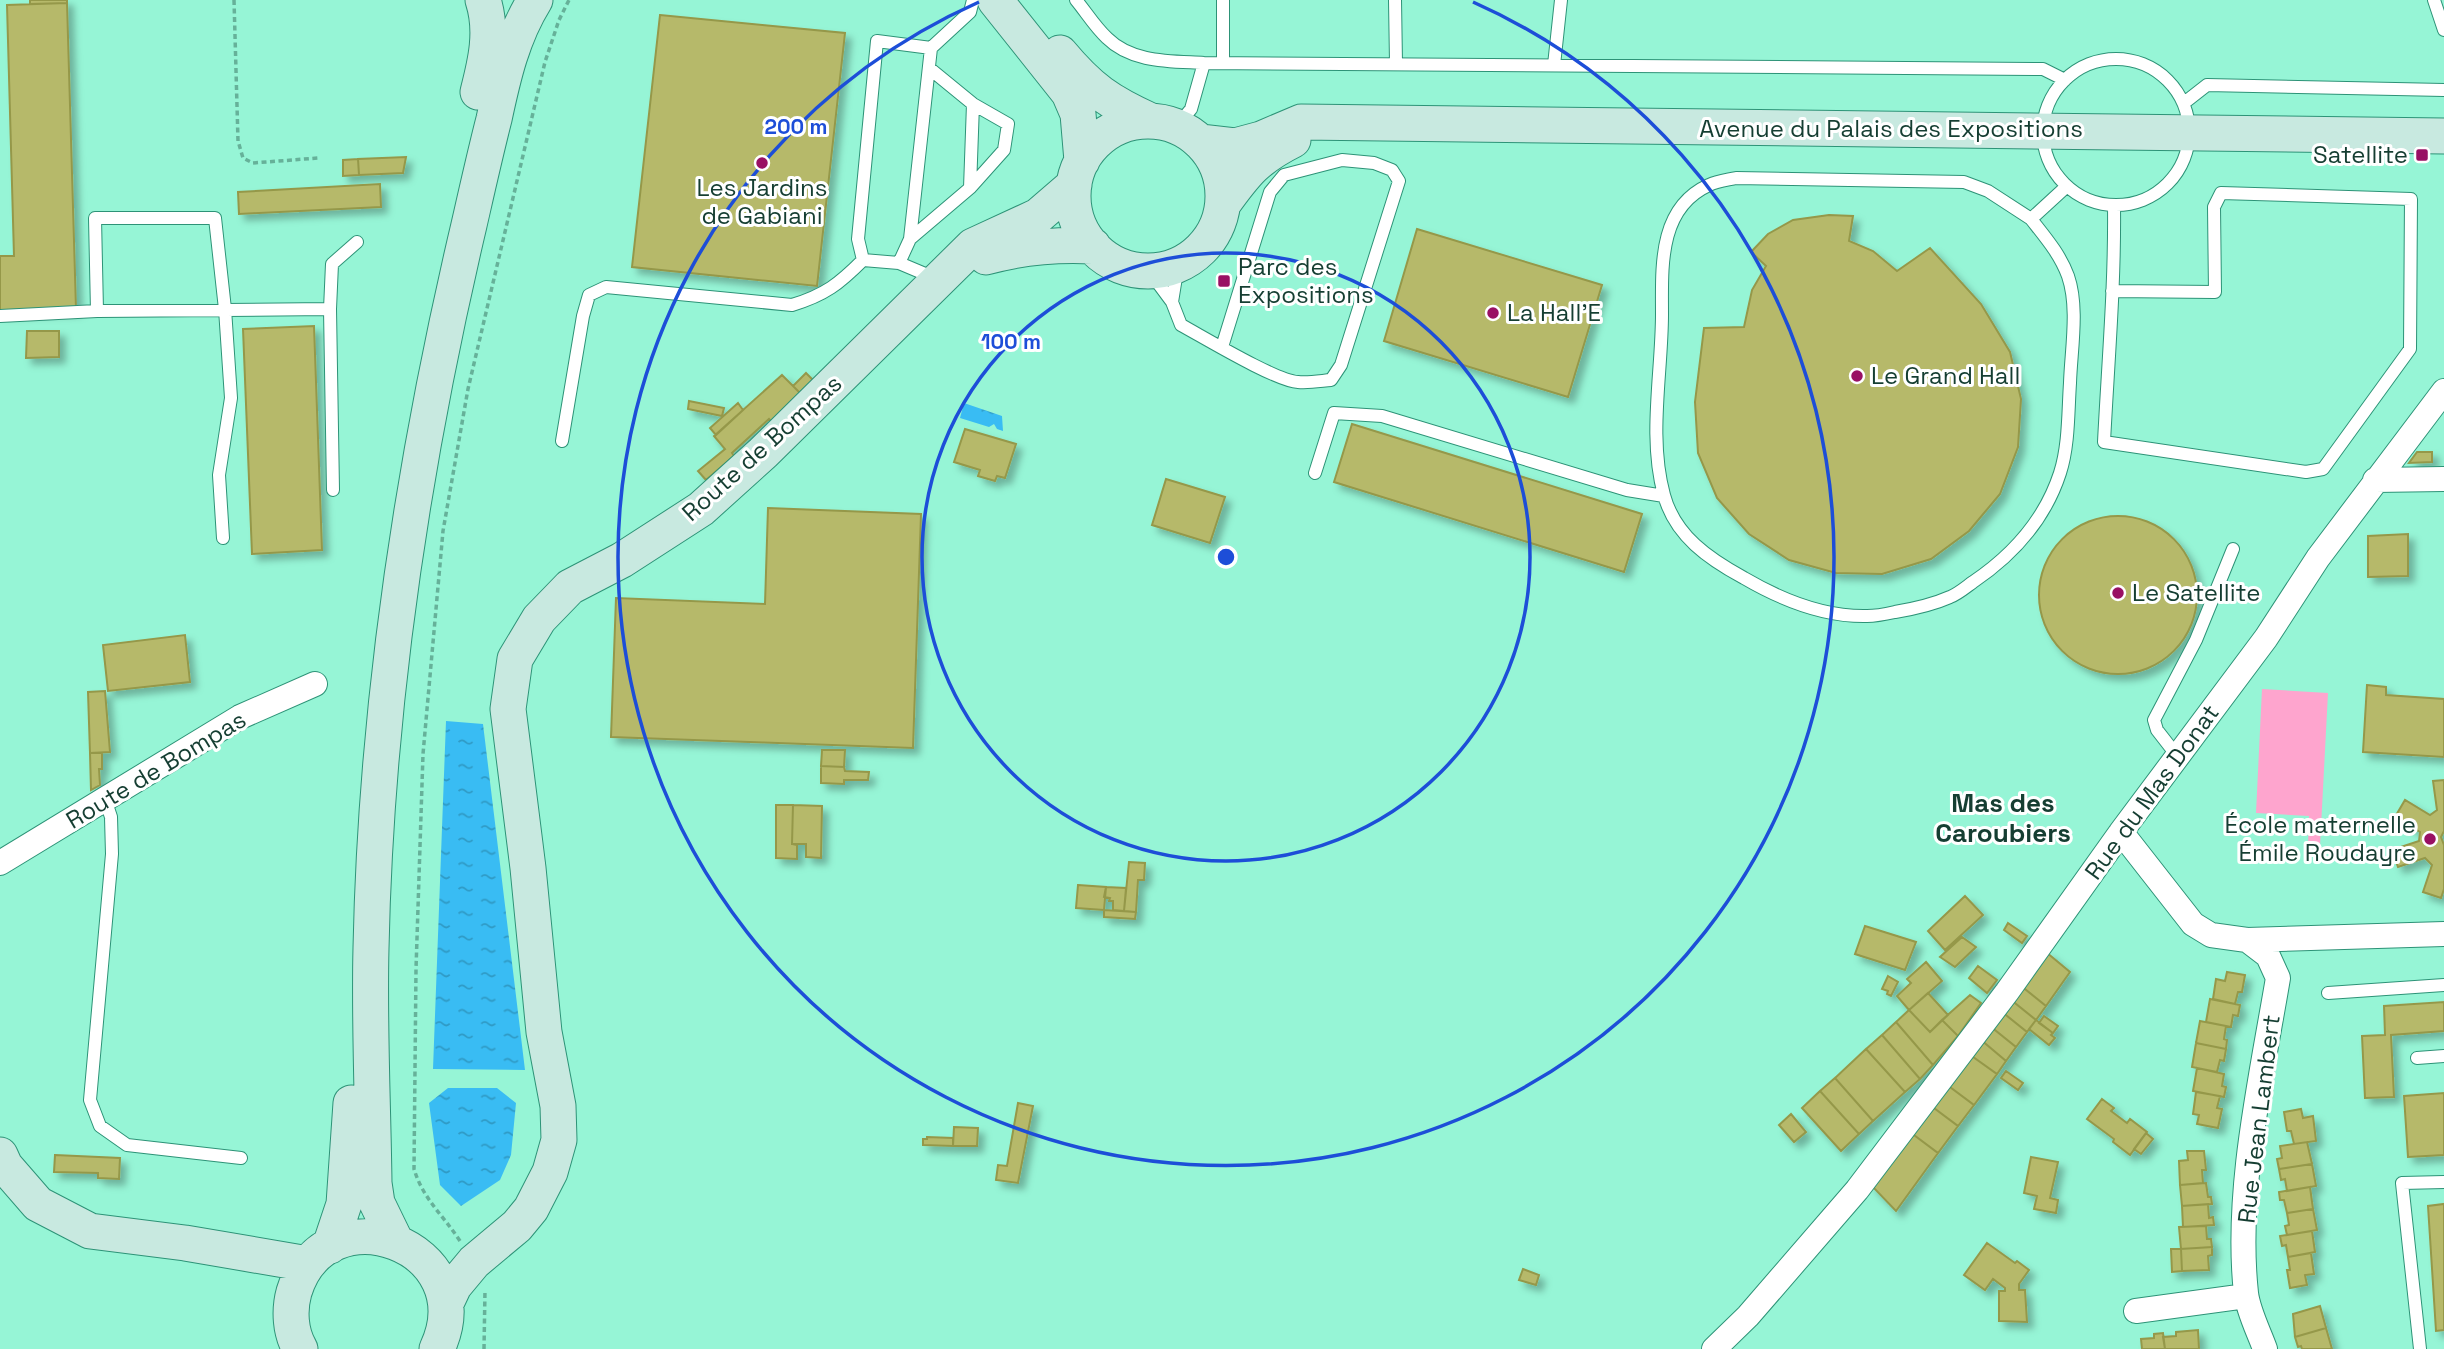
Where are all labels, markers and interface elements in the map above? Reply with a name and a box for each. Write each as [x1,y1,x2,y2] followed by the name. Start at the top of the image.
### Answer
[765,113,827,140] text: 200 m
[1699,113,2083,144] street label: Avenue du Palais des Expositions
[2313,139,2408,170] place label: Satellite
[2414,147,2430,163] marker: Satellite
[754,155,770,171] marker: Les Jardins de Gabiani
[697,172,827,231] place label: Les Jardins de Gabiani
[1238,251,1374,310] place label: Parc des Expositions
[1216,273,1232,289] marker: Parc des Expositions
[1507,297,1601,328] place label: La Hall'E
[1485,305,1501,321] marker: La Hall'E
[981,328,1041,355] text: 100 m
[1871,360,2020,391] place label: Le Grand Hall
[675,368,848,528] street label: Route de Bompas
[1849,368,1865,384] marker: Le Grand Hall
[1214,545,1238,569] centre of rings
[2132,577,2260,608] place label: Le Satellite
[2110,585,2126,601] marker: Le Satellite
[2078,698,2226,885] street label: Rue du Mas Donat
[60,704,251,836] street label: Route de Bompas
[1935,786,2071,850] district label: Mas des Caroubiers
[2225,809,2416,868] place label: École maternelle Émile Roudayre
[2422,831,2438,847] marker: École maternelle Émile Roudayre
[2230,1013,2287,1225] street label: Rue Jean Lambert

